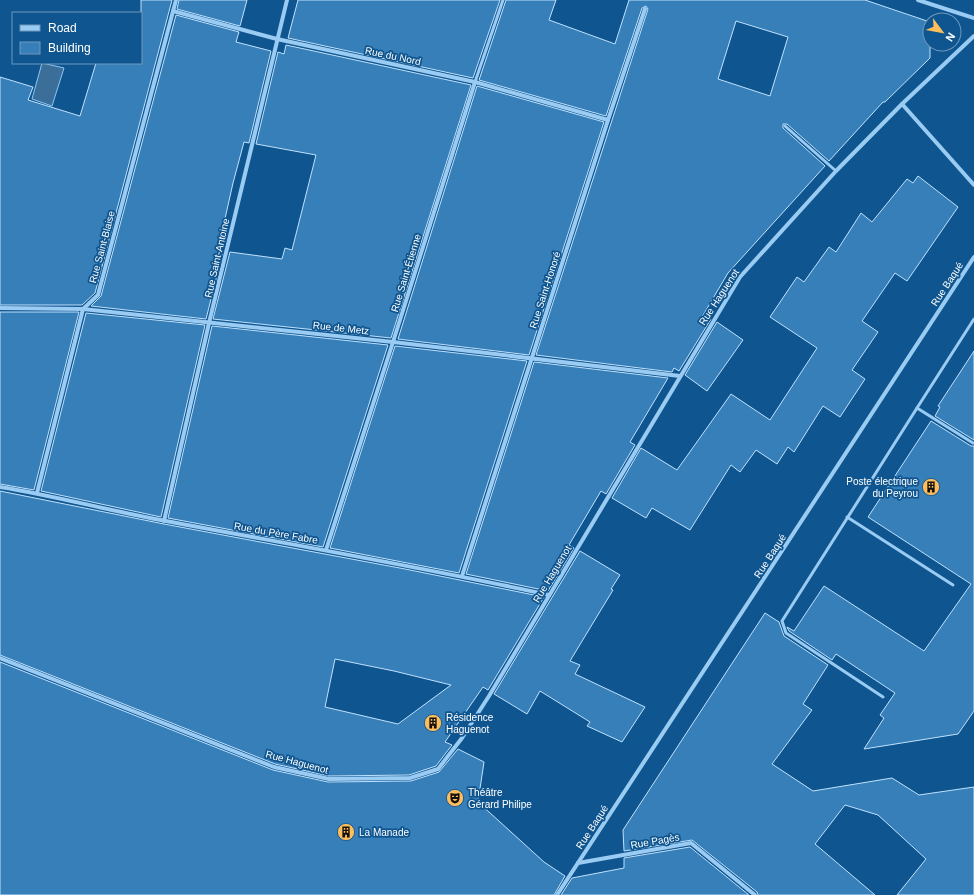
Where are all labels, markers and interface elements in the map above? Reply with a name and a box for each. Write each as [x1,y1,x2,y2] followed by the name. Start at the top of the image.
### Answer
[12,12,142,64] legend
[922,12,962,52] north arrow
[48,21,77,35] text: Road
[943,31,958,44] text: N
[48,41,91,55] text: Building
[364,45,422,67] street label: Rue du Nord
[87,209,117,284] street label: Rue Saint-Blaise
[203,217,232,299] street label: Rue Saint-Antoine
[388,232,423,313] street label: Rue Saint-Étienne
[527,250,563,330] street label: Rue Saint-Honoré
[929,260,965,308] street label: Rue Baqué
[697,267,741,327] street label: Rue Haguenot
[312,320,370,336] street label: Rue de Metz
[846,476,918,499] place label: Poste électrique du Peyrou
[921,477,941,497] building icon: Poste électrique du Peyrou
[233,520,319,546] street label: Rue du Père Fabre
[752,532,788,580] street label: Rue Baqué
[531,543,573,604] street label: Rue Haguenot
[446,712,494,735] place label: Résidence Haguenot
[423,713,443,733] building icon: Résidence Haguenot
[264,748,330,776] street label: Rue Haguenot
[468,787,532,810] place label: Théâtre Gérard Philipe
[445,788,465,808] theatre icon: Théâtre Gérard Philipe
[574,803,610,851] street label: Rue Baqué
[336,822,356,842] building icon: La Manade
[359,827,409,838] place label: La Manade
[630,831,680,851] street label: Rue Pagès

